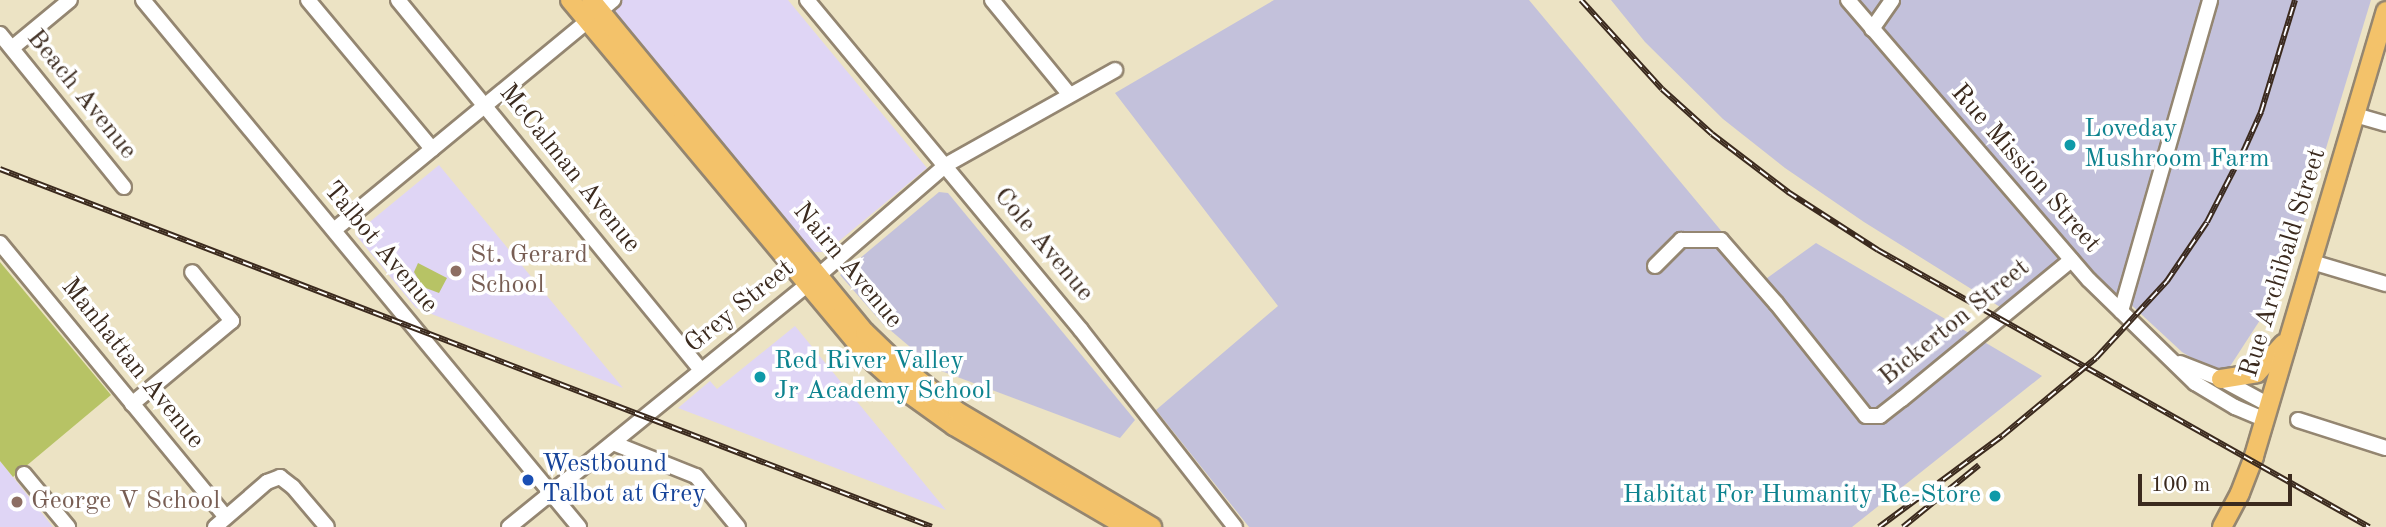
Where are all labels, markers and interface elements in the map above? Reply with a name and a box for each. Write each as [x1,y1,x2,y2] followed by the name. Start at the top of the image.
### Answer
[19,24,143,166] street label: Beach Avenue
[491,78,647,260] street label: McCalman Avenue
[1943,78,2107,260] street label: Rue Mission Street
[2084,114,2270,176] place label: Loveday Mushroom Farm
[2062,137,2078,153] marker: Loveday Mushroom Farm
[2234,145,2334,381] street label: Rue Archibald Street
[316,176,444,320] street label: Talbot Avenue
[986,182,1100,308] street label: Cole Avenue
[785,197,909,335] street label: Nairn Avenue
[470,240,588,302] place label: St. Gerard School
[1873,253,2037,393] street label: Bickerton Street
[679,254,801,360] street label: Grey Street
[448,263,464,279] marker: St. Gerard School
[54,272,210,456] street label: Manhattan Avenue
[774,346,992,408] place label: Red River Valley Jr Academy School
[752,369,768,385] marker: Red River Valley Jr Academy School
[542,449,706,510] place label: Westbound Talbot at Grey
[2141,461,2295,505] scale bar
[520,472,536,488] marker: Westbound Talbot at Grey
[2151,475,2210,496] text: 100 m
[1622,480,1981,512] place label: Habitat For Humanity Re-Store
[31,486,220,518] place label: George V School
[1987,488,2003,504] marker: Habitat For Humanity Re-Store
[9,494,25,510] marker: George V School

